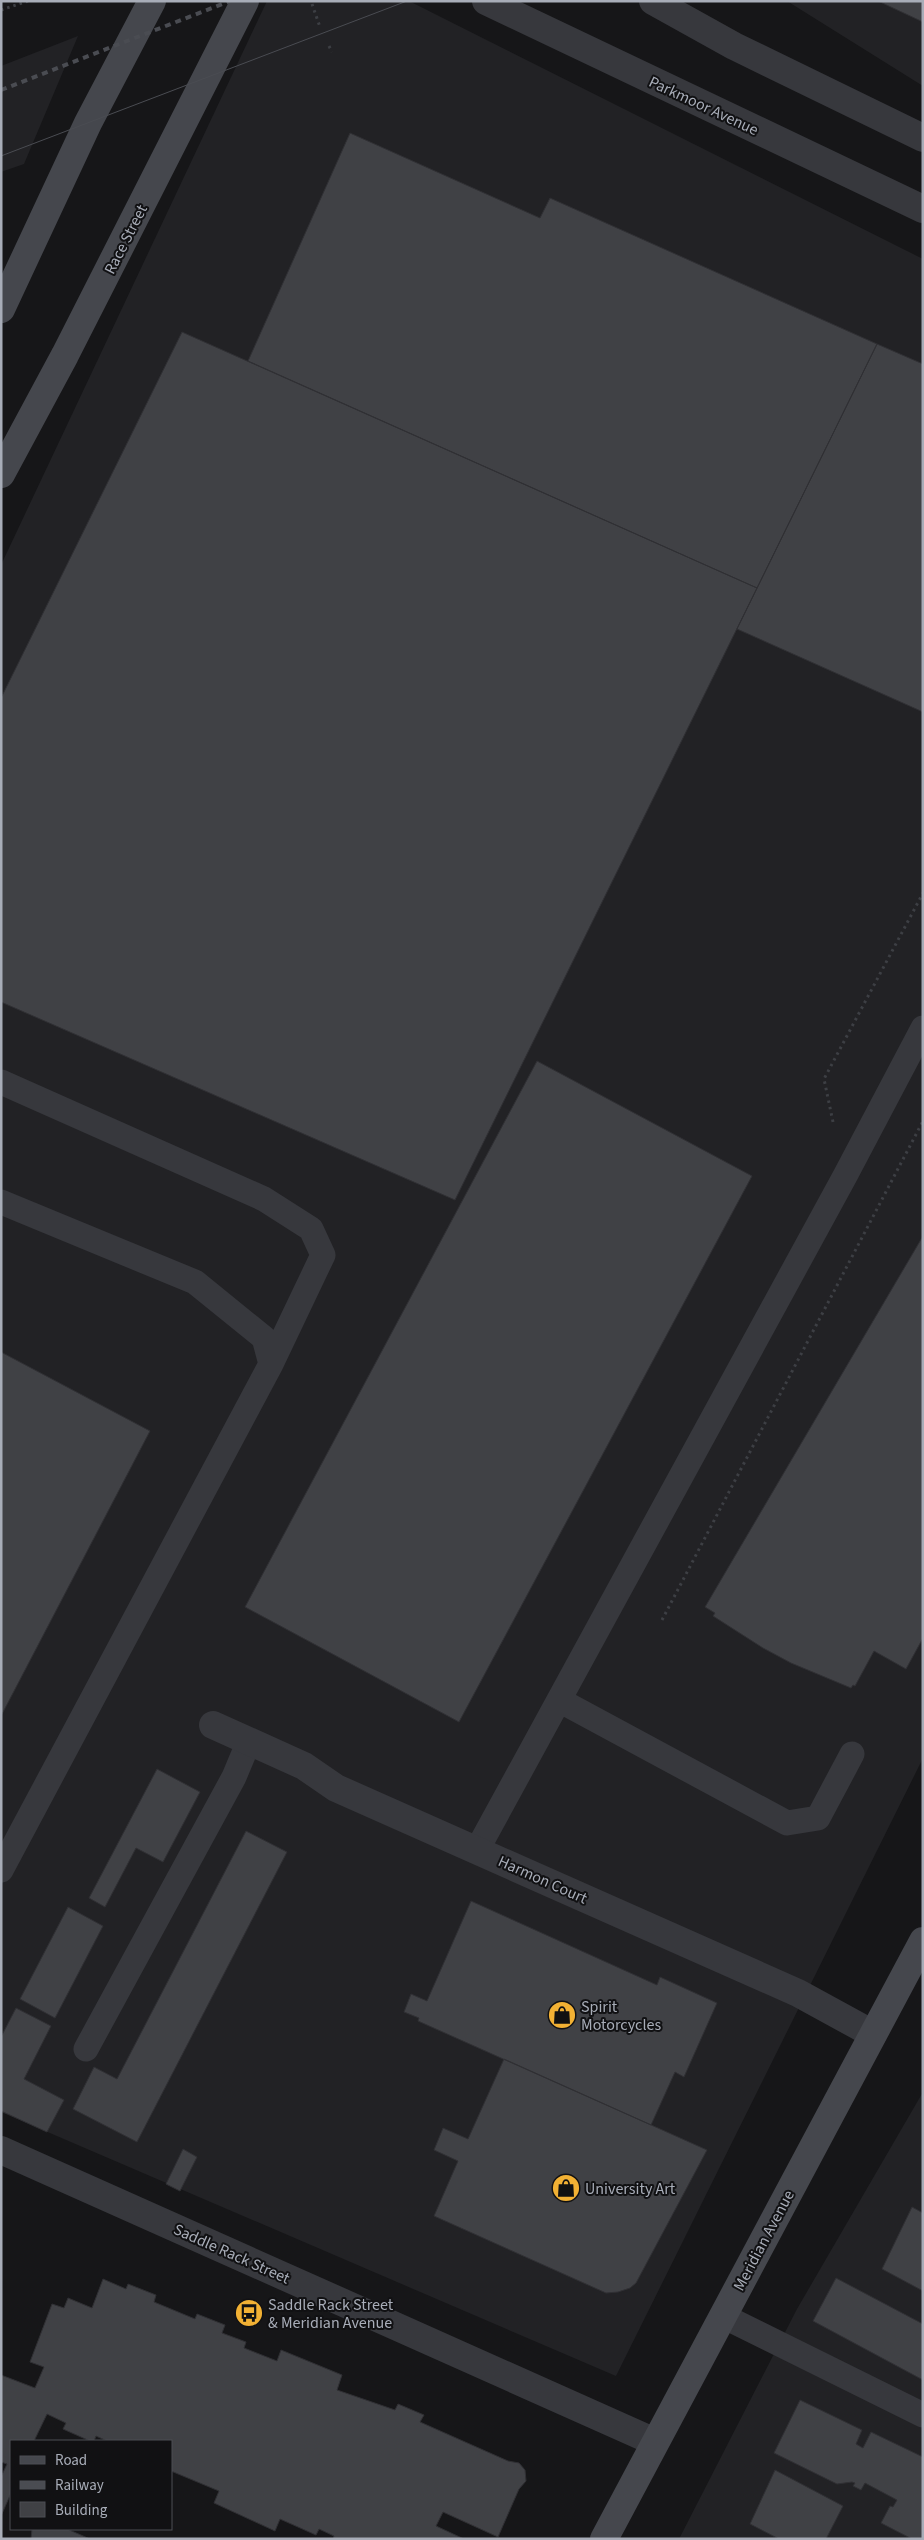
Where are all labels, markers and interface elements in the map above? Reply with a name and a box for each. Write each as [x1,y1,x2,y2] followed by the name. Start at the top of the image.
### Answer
[645,71,762,141] street label: Parkmoor Avenue
[99,200,153,278] street label: Race Street
[495,1850,591,1910] street label: Harmon Court
[581,1996,661,2036] place label: Spirit Motorcycles
[547,2000,577,2030] shop icon: Spirit Motorcycles
[551,2173,581,2203] shop icon: University Art
[585,2178,676,2200] place label: University Art
[728,2186,800,2295] street label: Meridian Avenue
[170,2218,294,2290] street label: Saddle Rack Street
[268,2294,394,2334] place label: Saddle Rack Street & Meridian Avenue
[234,2298,264,2328] bus stop icon: Saddle Rack Street & Meridian Avenue
[10,2440,172,2530] legend
[55,2450,87,2471] text: Road
[55,2475,104,2496] text: Railway
[55,2500,108,2521] text: Building

